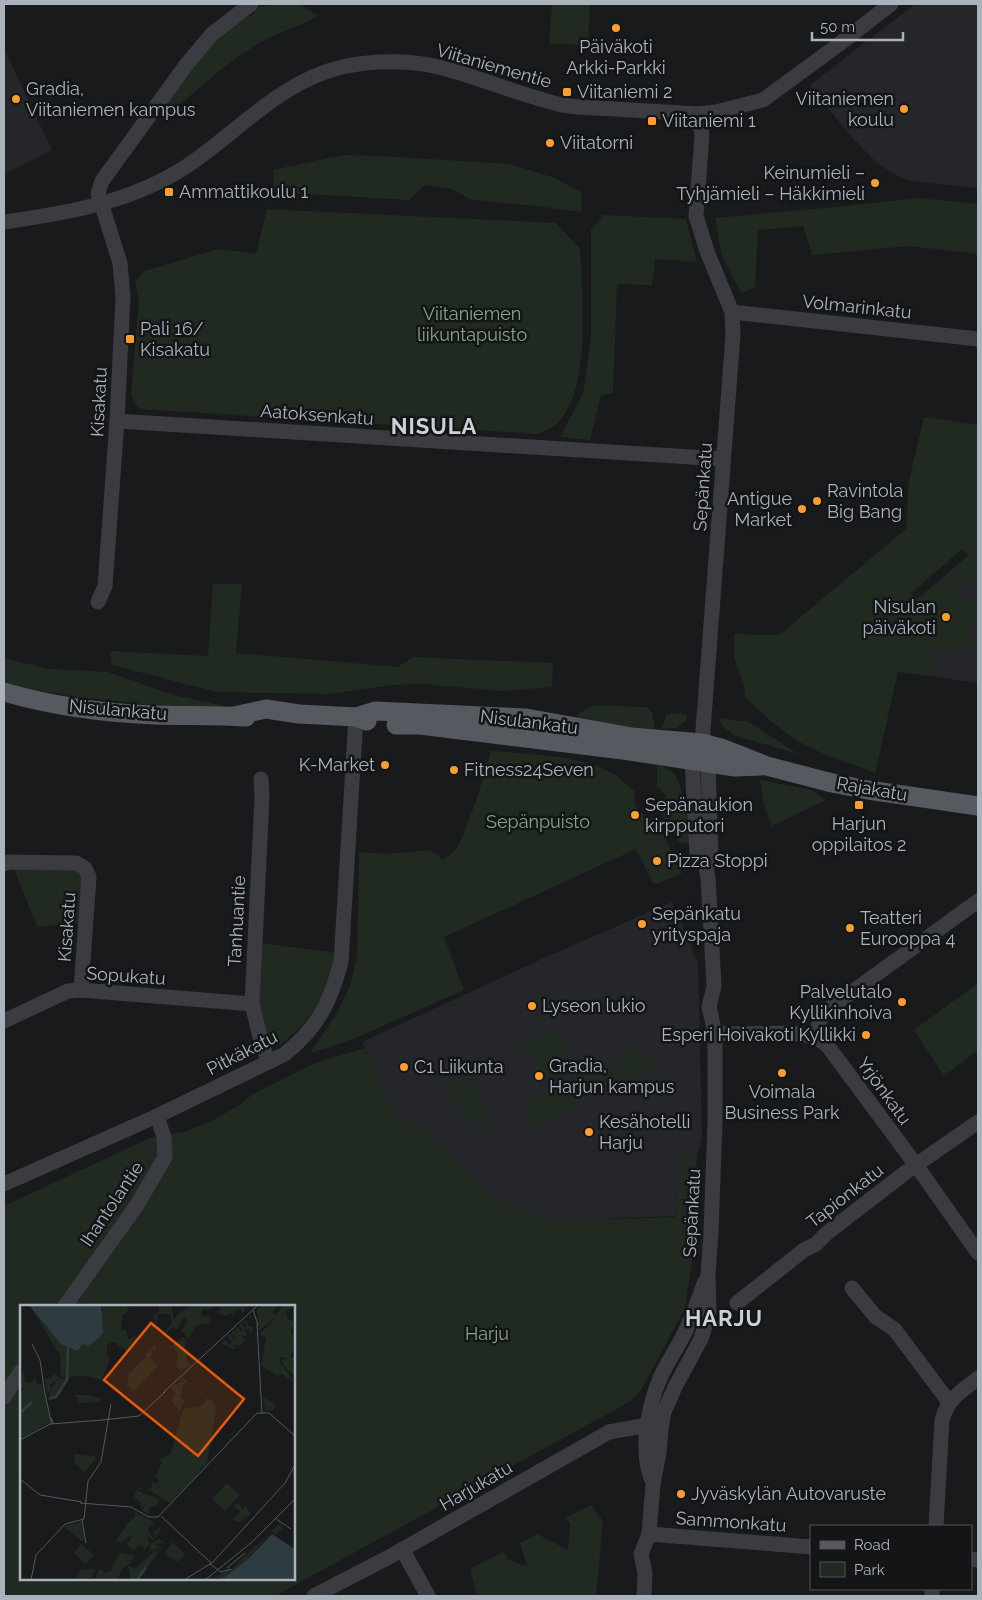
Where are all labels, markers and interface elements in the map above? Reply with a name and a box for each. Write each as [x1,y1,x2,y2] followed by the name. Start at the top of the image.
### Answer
[812,10,903,42] scale bar
[820,18,855,36] text: 50 m
[610,22,622,34] marker: Päiväkoti Arkki-Parkki
[566,36,666,78] place label: Päiväkoti Arkki-Parkki
[434,39,555,92] street label: Viitaniementie
[26,78,196,120] place label: Gradia, Viitaniemen kampus
[577,81,672,102] place label: Viitaniemi 2
[561,86,573,98] marker: Viitaniemi 2
[796,88,894,130] place label: Viitaniemen koulu
[10,93,22,105] marker: Gradia, Viitaniemen kampus
[898,103,910,115] marker: Viitaniemen koulu
[662,110,756,131] place label: Viitaniemi 1
[646,115,658,127] marker: Viitaniemi 1
[560,132,633,153] place label: Viitatorni
[544,137,556,149] marker: Viitatorni
[676,162,865,204] place label: Keinumieli – Tyhjämieli – Häkkimieli
[869,177,881,189] marker: Keinumieli – Tyhjämieli – Häkkimieli
[179,181,309,202] place label: Ammattikoulu 1
[163,186,175,198] marker: Ammattikoulu 1
[801,290,913,323] street label: Volmarinkatu
[417,303,527,345] park label: Viitaniemen liikuntapuisto
[140,318,210,360] place label: Pali 16/ Kisakatu
[124,333,136,345] marker: Pali 16/ Kisakatu
[86,366,111,437] street label: Kisakatu
[260,400,374,429] street label: Aatoksenkatu
[391,413,477,439] district label: NISULA
[689,442,716,532] street label: Sepänkatu
[827,480,903,522] place label: Ravintola Big Bang
[727,488,792,530] place label: Antigue Market
[811,495,823,507] marker: Ravintola Big Bang
[796,503,808,515] marker: Antigue Market
[862,596,936,638] place label: Nisulan päiväkoti
[940,611,952,623] marker: Nisulan päiväkoti
[68,695,168,724] street label: Nisulankatu
[479,705,579,738] street label: Nisulankatu
[299,754,375,775] place label: K-Market
[379,759,391,771] marker: K-Market
[464,759,594,780] place label: Fitness24Seven
[448,764,460,776] marker: Fitness24Seven
[835,772,909,805] street label: Rajakatu
[645,794,753,836] place label: Sepänaukion kirpputori
[853,799,865,811] marker: Harjun oppilaitos 2
[629,809,641,821] marker: Sepänaukion kirpputori
[486,811,590,832] park label: Sepänpuisto
[812,813,906,855] place label: Harjun oppilaitos 2
[667,850,768,871] place label: Pizza Stoppi
[651,855,663,867] marker: Pizza Stoppi
[224,874,249,967] street label: Tanhuantie
[54,891,79,963] street label: Kisakatu
[652,903,741,945] place label: Sepänkatu yrityspaja
[860,907,955,949] place label: Teatteri Eurooppa 4
[636,918,648,930] marker: Sepänkatu yrityspaja
[844,922,856,934] marker: Teatteri Eurooppa 4
[86,962,166,989] street label: Sopukatu
[789,981,892,1023] place label: Palvelutalo Kyllikinhoiva
[542,995,646,1016] place label: Lyseon lukio
[896,996,908,1008] marker: Palvelutalo Kyllikinhoiva
[526,1000,538,1012] marker: Lyseon lukio
[661,1024,856,1045] place label: Esperi Hoivakoti Kyllikki
[203,1026,281,1079] street label: Pitkäkatu
[860,1029,872,1041] marker: Esperi Hoivakoti Kyllikki
[853,1053,916,1128] street label: Yrjönkatu
[549,1055,675,1097] place label: Gradia, Harjun kampus
[414,1056,503,1077] place label: C1 Liikunta
[398,1061,410,1073] marker: C1 Liikunta
[776,1067,788,1079] marker: Voimala Business Park
[533,1070,545,1082] marker: Gradia, Harjun kampus
[724,1081,840,1123] place label: Voimala Business Park
[599,1111,690,1153] place label: Kesähotelli Harju
[583,1126,595,1138] marker: Kesähotelli Harju
[76,1157,148,1250] street label: Ihantolantie
[802,1159,887,1232] street label: Tapionkatu
[679,1168,704,1258] street label: Sepänkatu
[20,1305,295,1580] inset map
[685,1305,763,1331] district label: HARJU
[465,1323,509,1344] park label: Harju
[436,1456,516,1515] street label: Harjukatu
[691,1483,886,1504] place label: Jyväskylän Autovaruste
[675,1488,687,1500] marker: Jyväskylän Autovaruste
[675,1507,787,1536] street label: Sammonkatu
[810,1525,972,1590] legend
[854,1536,890,1554] text: Road
[854,1561,885,1579] text: Park

